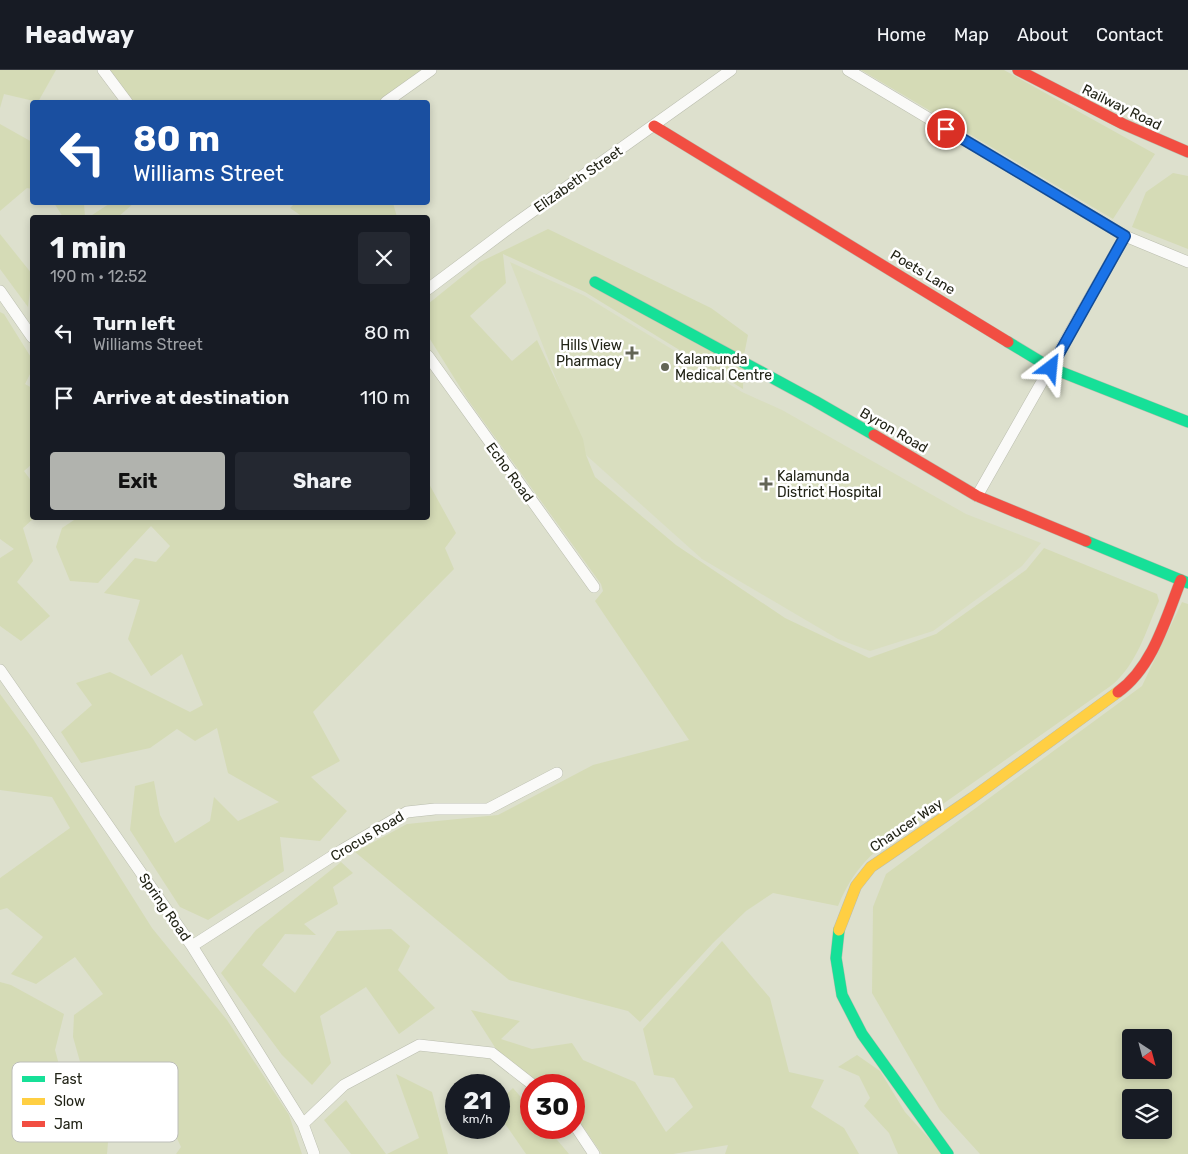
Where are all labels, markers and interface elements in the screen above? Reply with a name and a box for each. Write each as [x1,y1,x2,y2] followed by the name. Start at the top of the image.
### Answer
[25,21,134,49] text: Headway
[877,24,926,46] text: Home
[954,24,989,46] text: Map
[1017,24,1068,46] text: About
[1096,24,1163,46] text: Contact
[1079,81,1164,134] street label: Railway Road
[925,108,967,150] pin
[932,115,960,143] icon: arrive
[133,118,220,160] text: 80 m
[50,120,115,185] icon: left
[531,142,626,216] street label: Elizabeth Street
[133,160,284,187] text: Williams Street
[50,230,127,266] text: 1 min
[358,232,410,284] button: close
[887,246,958,299] street label: Poets Lane
[50,267,147,286] text: 190 m · 12:52
[93,312,175,335] text: Turn left
[50,319,78,347] icon: left
[364,321,410,344] text: 80 m
[93,335,203,354] text: Williams Street
[556,337,622,370] place label: Hills View Pharmacy
[1024,341,1076,393] position arrow
[626,347,638,359] marker: Hills View Pharmacy
[675,351,772,384] place label: Kalamunda Medical Centre
[659,361,671,373] marker: Kalamunda Medical Centre
[50,384,78,412] icon: arrive
[93,386,289,409] text: Arrive at destination
[360,386,410,409] text: 110 m
[857,404,931,457] street label: Byron Road
[482,439,537,505] street label: Echo Road
[50,452,225,510] button: Exit
[235,452,410,510] button: Share
[777,468,882,501] place label: Kalamunda District Hospital
[759,477,773,491] marker: Kalamunda District Hospital
[867,795,946,856] street label: Chaucer Way
[328,808,407,865] street label: Crocus Road
[135,870,194,945] street label: Spring Road
[1122,1029,1172,1079] north arrow
[1122,1029,1172,1139] map controls
[12,1062,178,1142] legend
[54,1071,83,1088] text: Fast
[520,1074,585,1139] speed limit sign: 30
[463,1086,492,1115] text: 21
[1122,1089,1172,1139] button: layers
[54,1093,85,1110] text: Slow
[463,1112,492,1126] text: km/h
[54,1116,83,1133] text: Jam

